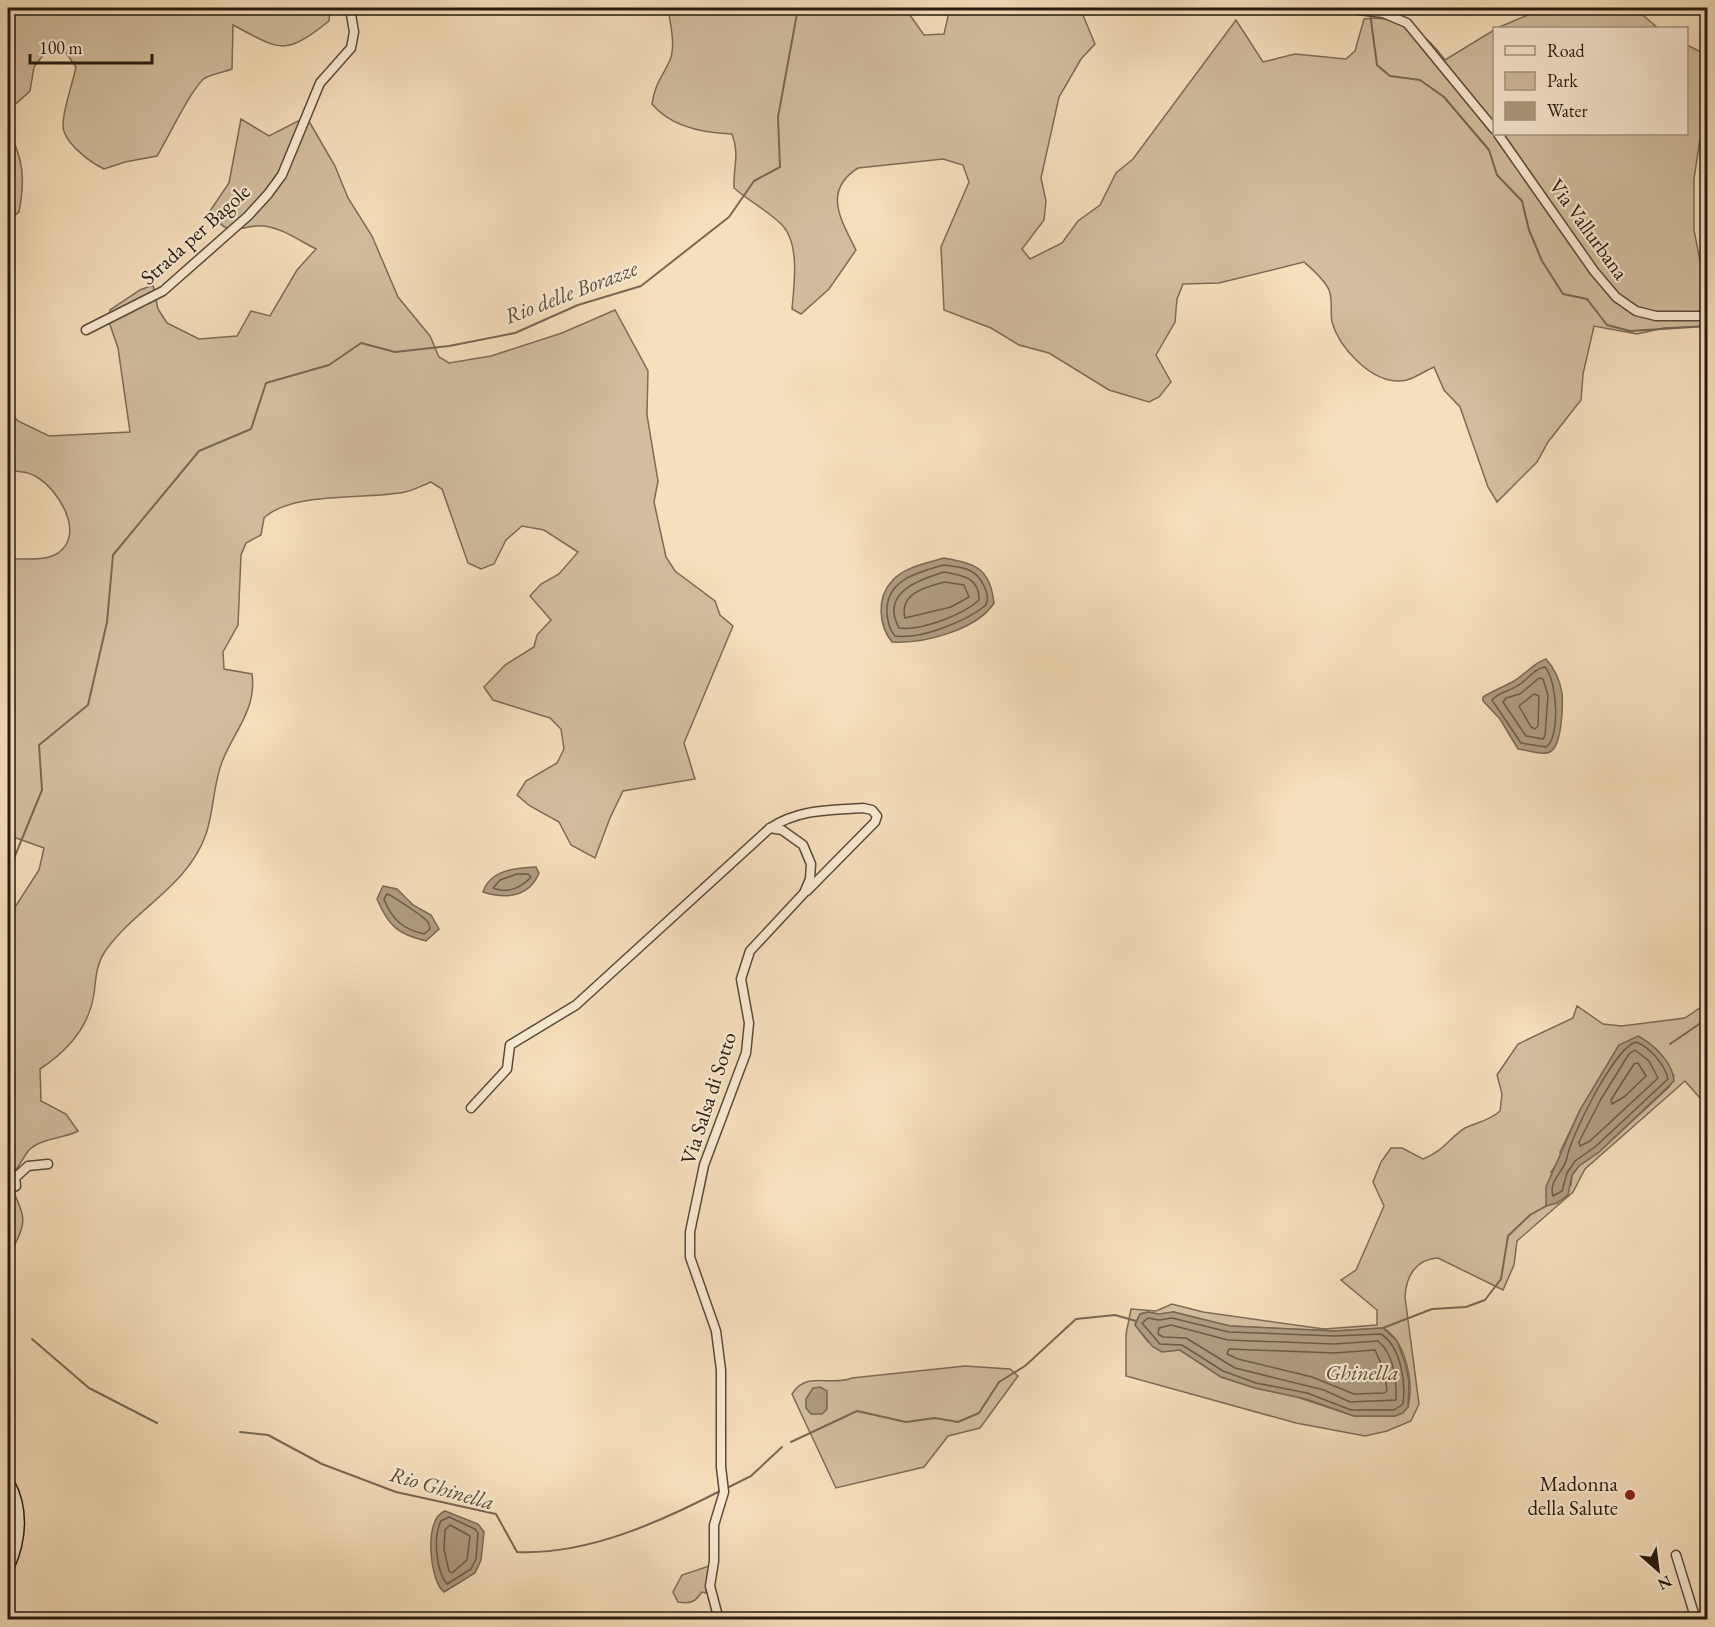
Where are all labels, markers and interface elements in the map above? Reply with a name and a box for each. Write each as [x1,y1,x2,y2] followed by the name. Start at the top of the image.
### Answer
[30,27,152,65] scale bar
[1493,27,1688,135] legend
[39,36,83,59] text: 100 m
[1547,39,1586,62] text: Road
[1547,69,1578,92] text: Park
[1547,99,1588,122] text: Water
[1543,173,1635,285] street label: Via Vallurbana
[135,178,255,290] street label: Strada per Bagole
[500,253,642,331] water label: Rio delle Borazze
[674,1028,742,1168] street label: Via Salsa di Sotto
[1325,1358,1399,1387] water label: Ghinella
[386,1459,498,1517] water label: Rio Ghinella
[1527,1470,1619,1521] place label: Madonna della Salute
[1623,1488,1637,1502] marker: Madonna della Salute
[1628,1540,1688,1600] north arrow
[1654,1570,1675,1595] text: N

